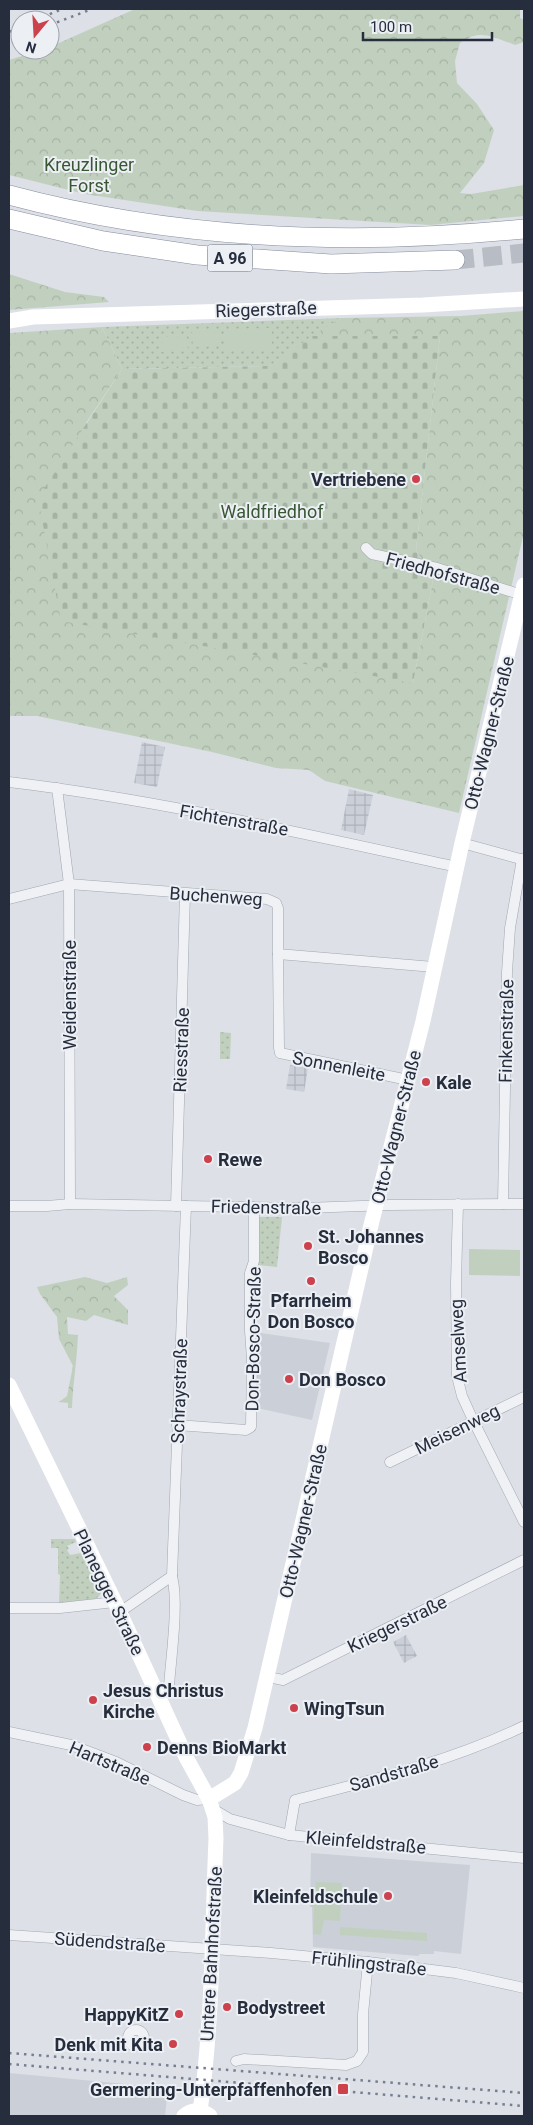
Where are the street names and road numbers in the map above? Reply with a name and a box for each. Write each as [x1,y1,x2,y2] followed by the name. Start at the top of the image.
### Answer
[208,244,252,272] road number: A 96
[215,297,317,321] street label: Riegerstraße
[384,548,502,598] street label: Friedhofstraße
[460,654,518,812] street label: Otto-Wagner-Straße
[178,800,290,840] street label: Fichtenstraße
[169,882,263,910] street label: Buchenweg
[59,940,80,1050] street label: Weidenstraße
[495,979,517,1083] street label: Finkenstraße
[169,1007,193,1093] street label: Riesstraße
[291,1047,387,1085] street label: Sonnenleite
[367,1048,425,1206] street label: Otto-Wagner-Straße
[211,1196,321,1218] street label: Friedenstraße
[241,1266,265,1412] street label: Don-Bosco-Straße
[445,1299,471,1383] street label: Amselweg
[167,1338,191,1444] street label: Schraystraße
[411,1399,503,1459] street label: Meisenweg
[275,1442,331,1600] street label: Otto-Wagner-Straße
[69,1526,149,1658] street label: Planegger Straße
[344,1591,450,1657] street label: Kriegerstraße
[66,1737,154,1789] street label: Hartstraße
[347,1750,441,1796] street label: Sandstraße
[305,1826,427,1858] street label: Kleinfeldstraße
[196,1866,226,2042] street label: Untere Bahnhofstraße
[54,1928,166,1956] street label: Südendstraße
[310,1947,428,1979] street label: Frühlingstraße

